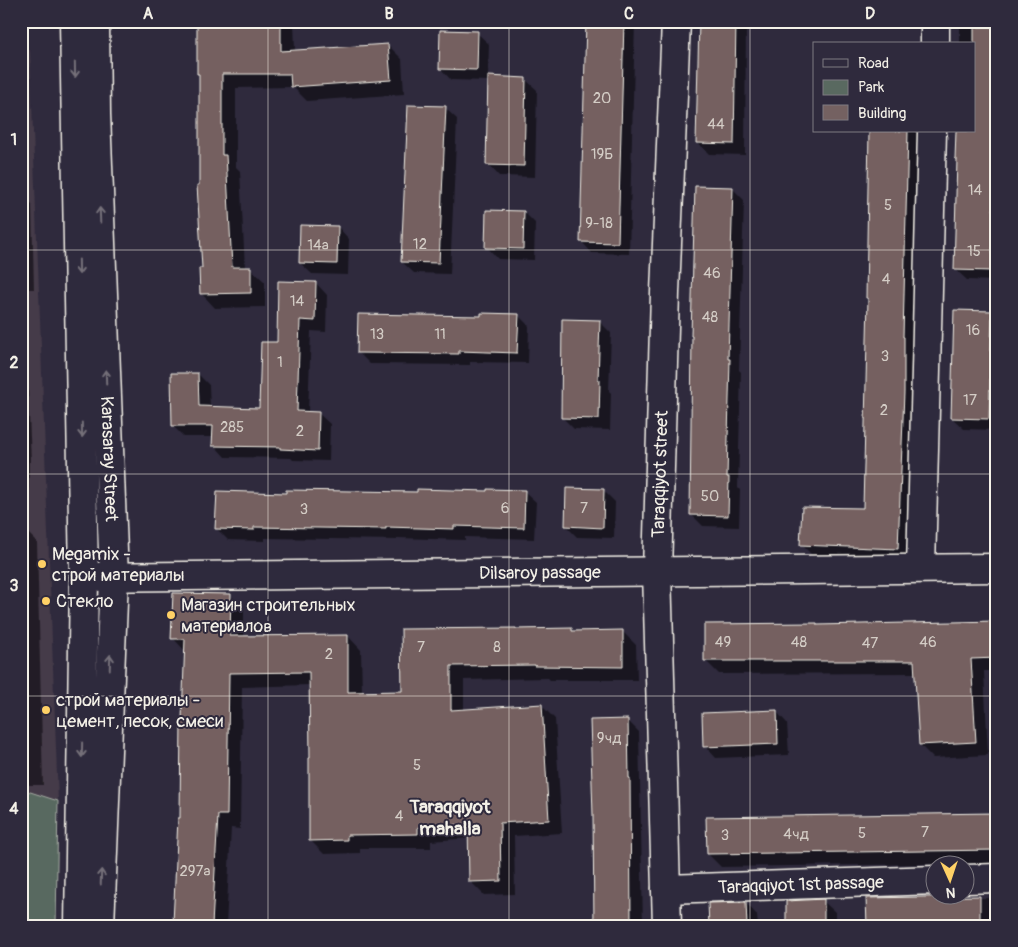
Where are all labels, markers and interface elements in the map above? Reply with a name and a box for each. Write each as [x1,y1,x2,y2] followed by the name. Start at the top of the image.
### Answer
[143,4,154,24] text: A
[384,4,394,24] text: B
[624,4,634,24] text: C
[865,4,875,24] text: D
[813,42,976,132] legend
[858,54,889,73] text: Road
[70,62,80,78] one-way arrow
[858,78,885,97] text: Park
[593,89,611,108] house number: 20
[858,104,906,123] text: Building
[707,115,725,134] house number: 44
[11,130,17,150] text: 1
[591,145,613,164] house number: 19Б
[968,181,983,200] house number: 14
[884,196,892,215] house number: 5
[95,207,104,223] one-way arrow
[585,214,613,233] house number: 9-18
[413,235,427,254] house number: 12
[307,236,329,255] house number: 14a
[967,242,981,261] house number: 15
[74,259,83,275] one-way arrow
[703,264,721,283] house number: 46
[882,270,891,289] house number: 4
[290,292,305,311] house number: 14
[702,308,719,327] house number: 48
[966,321,980,340] house number: 16
[370,325,384,344] house number: 13
[434,325,446,344] house number: 11
[881,347,889,366] house number: 3
[10,353,19,373] text: 2
[277,353,283,372] house number: 1
[101,370,111,386] one-way arrow
[963,391,977,410] house number: 17
[95,395,123,523] street label: Karasaray Street
[880,401,888,420] house number: 2
[646,410,673,538] street label: Taraqqiyot street
[220,418,244,437] house number: 285
[77,422,86,438] one-way arrow
[296,422,304,441] house number: 2
[701,487,719,506] house number: 50
[501,499,509,518] house number: 6
[580,499,588,518] house number: 7
[300,500,308,519] house number: 3
[52,543,185,587] place label: Megamix - строй материалы
[36,558,48,570] marker: Megamix - строй материалы
[479,560,601,585] street label: Dilsaroy passage
[10,576,19,596] text: 3
[56,590,114,613] place label: Стекло
[181,594,356,638] place label: Магазин строительных материалов
[40,595,52,607] marker: Стекло
[165,609,177,621] marker: Магазин строительных материалов
[715,633,731,652] house number: 49
[791,633,808,652] house number: 48
[919,633,937,652] house number: 46
[862,634,878,653] house number: 47
[417,638,425,657] house number: 7
[493,638,501,657] house number: 8
[325,645,333,664] house number: 2
[106,654,115,670] one-way arrow
[56,689,223,733] place label: строй материалы - цемент, песок, смеси
[40,704,52,716] marker: строй материалы - цемент, песок, смеси
[597,729,621,748] house number: 9чд
[77,742,86,758] one-way arrow
[413,756,421,775] house number: 5
[409,795,492,841] district label: Taraqqiyot mahalla
[9,799,19,819] text: 4
[395,807,404,826] house number: 4
[921,823,929,842] house number: 7
[858,824,866,843] house number: 5
[783,825,809,844] house number: 4чд
[721,826,729,845] house number: 3
[926,854,976,904] north arrow
[179,862,211,881] house number: 297a
[97,869,106,885] one-way arrow
[717,870,885,899] street label: Taraqqiyot 1st passage
[945,884,956,901] text: N

